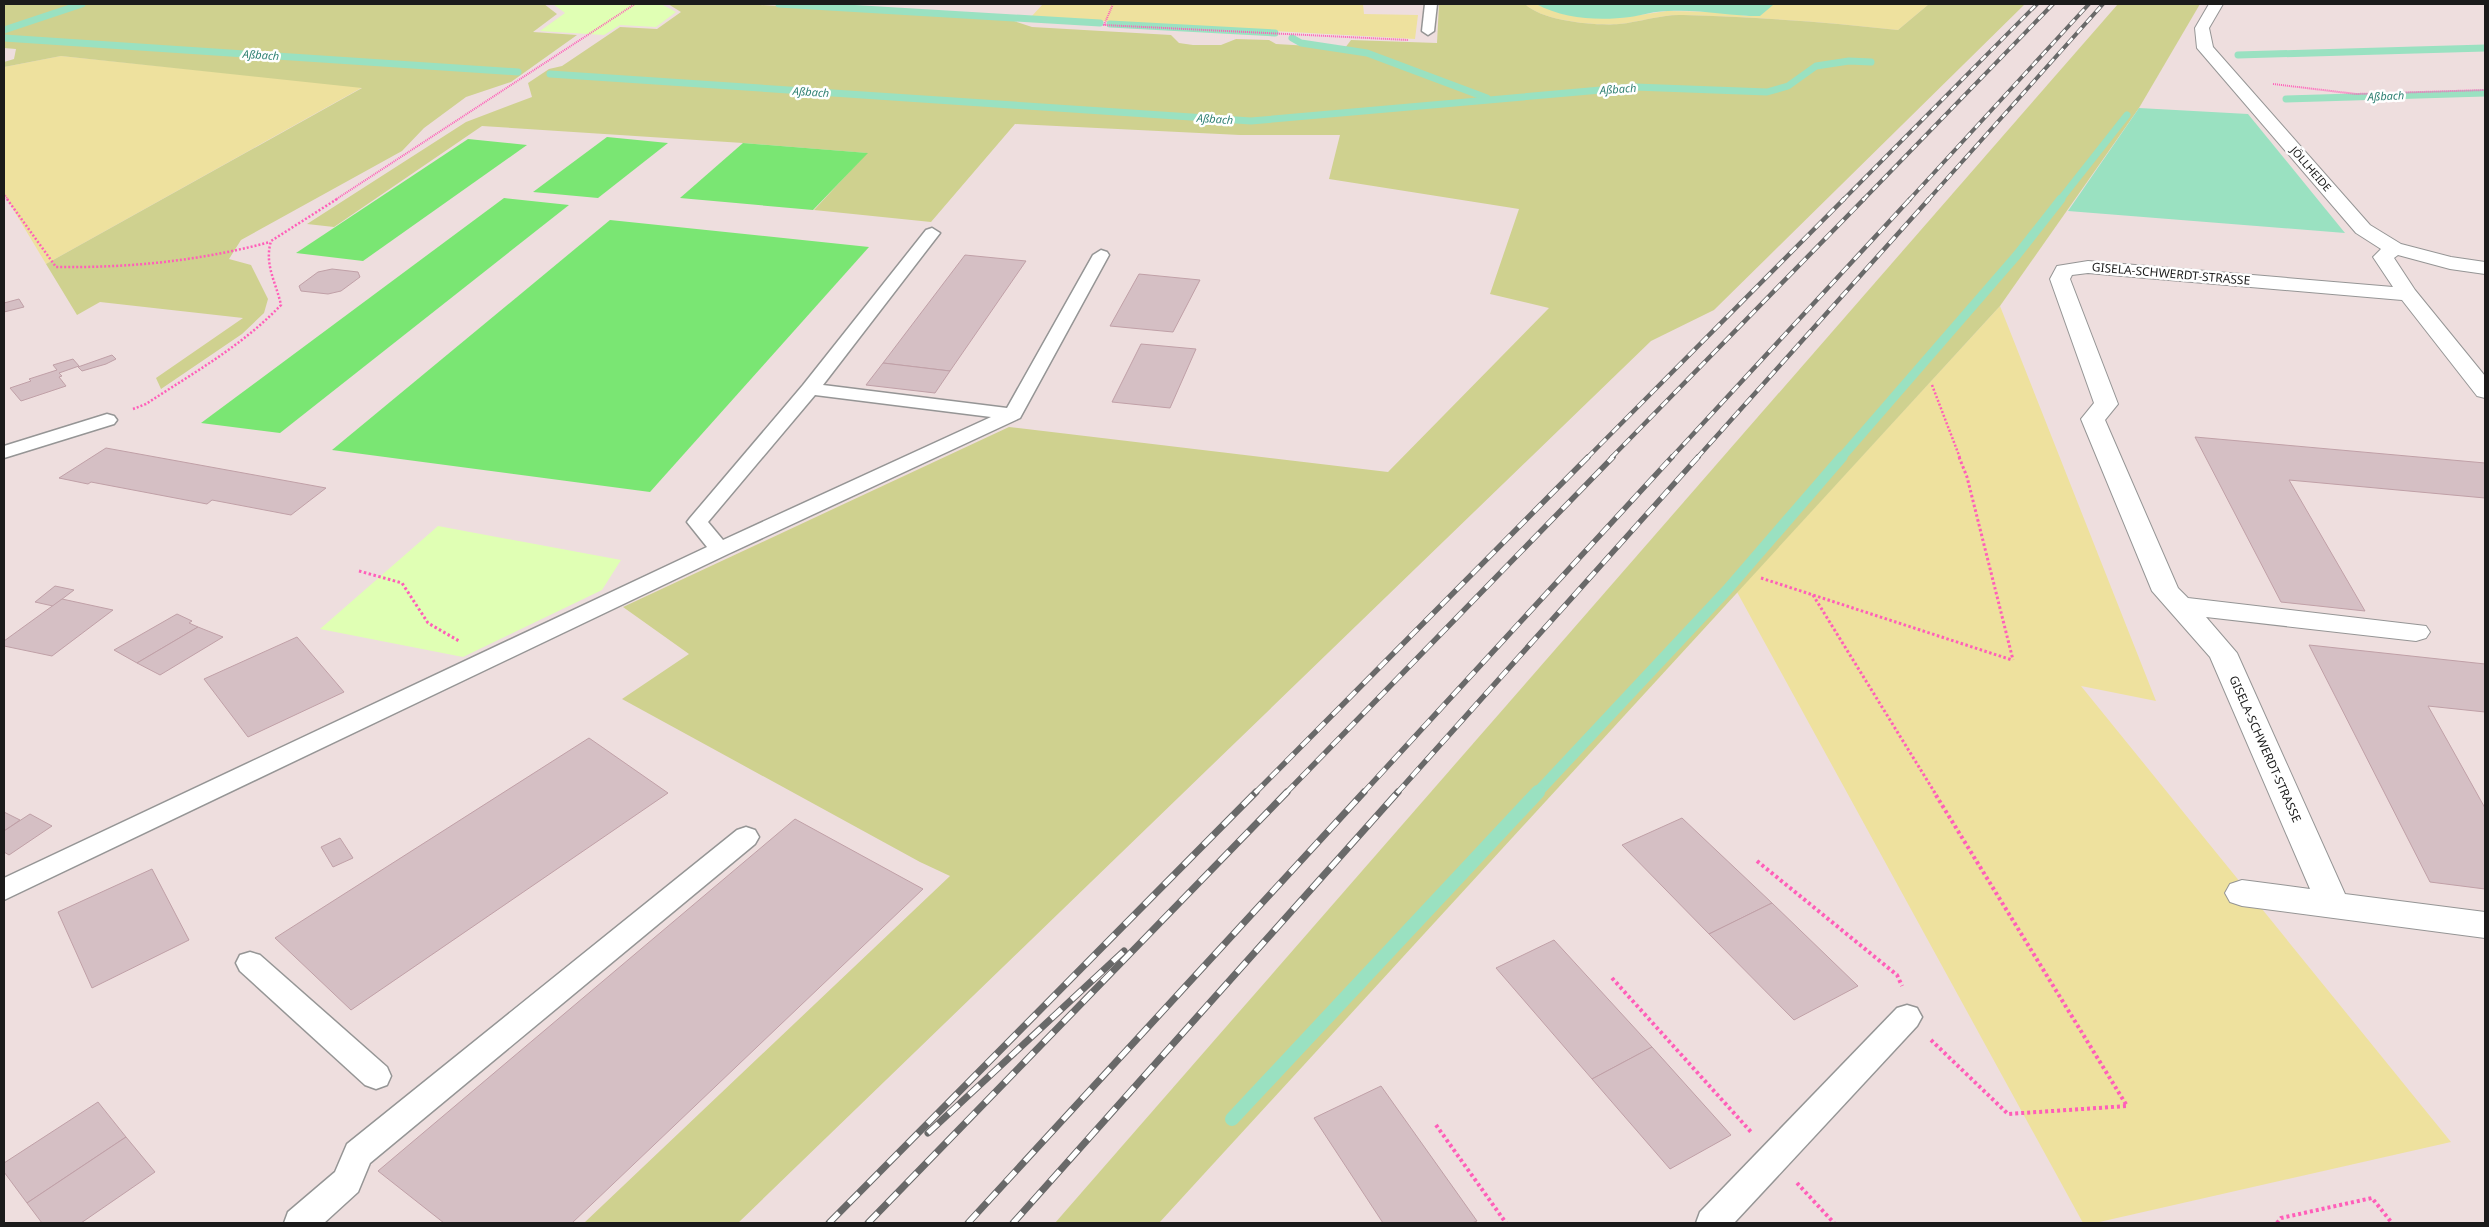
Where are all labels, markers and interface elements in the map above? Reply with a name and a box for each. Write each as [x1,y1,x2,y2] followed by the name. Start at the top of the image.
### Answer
[241,46,280,63] water label: Aßbach
[1598,80,1637,97] water label: Aßbach
[791,83,830,100] water label: Aßbach
[2366,87,2405,104] water label: Aßbach
[1195,110,1234,127] water label: Aßbach
[2287,142,2335,194] street label: JÖLLHEIDE
[2091,258,2251,289] street label: GISELA-SCHWERDT-STRASSE
[2225,673,2306,825] street label: GISELA-SCHWERDT-STRASSE

